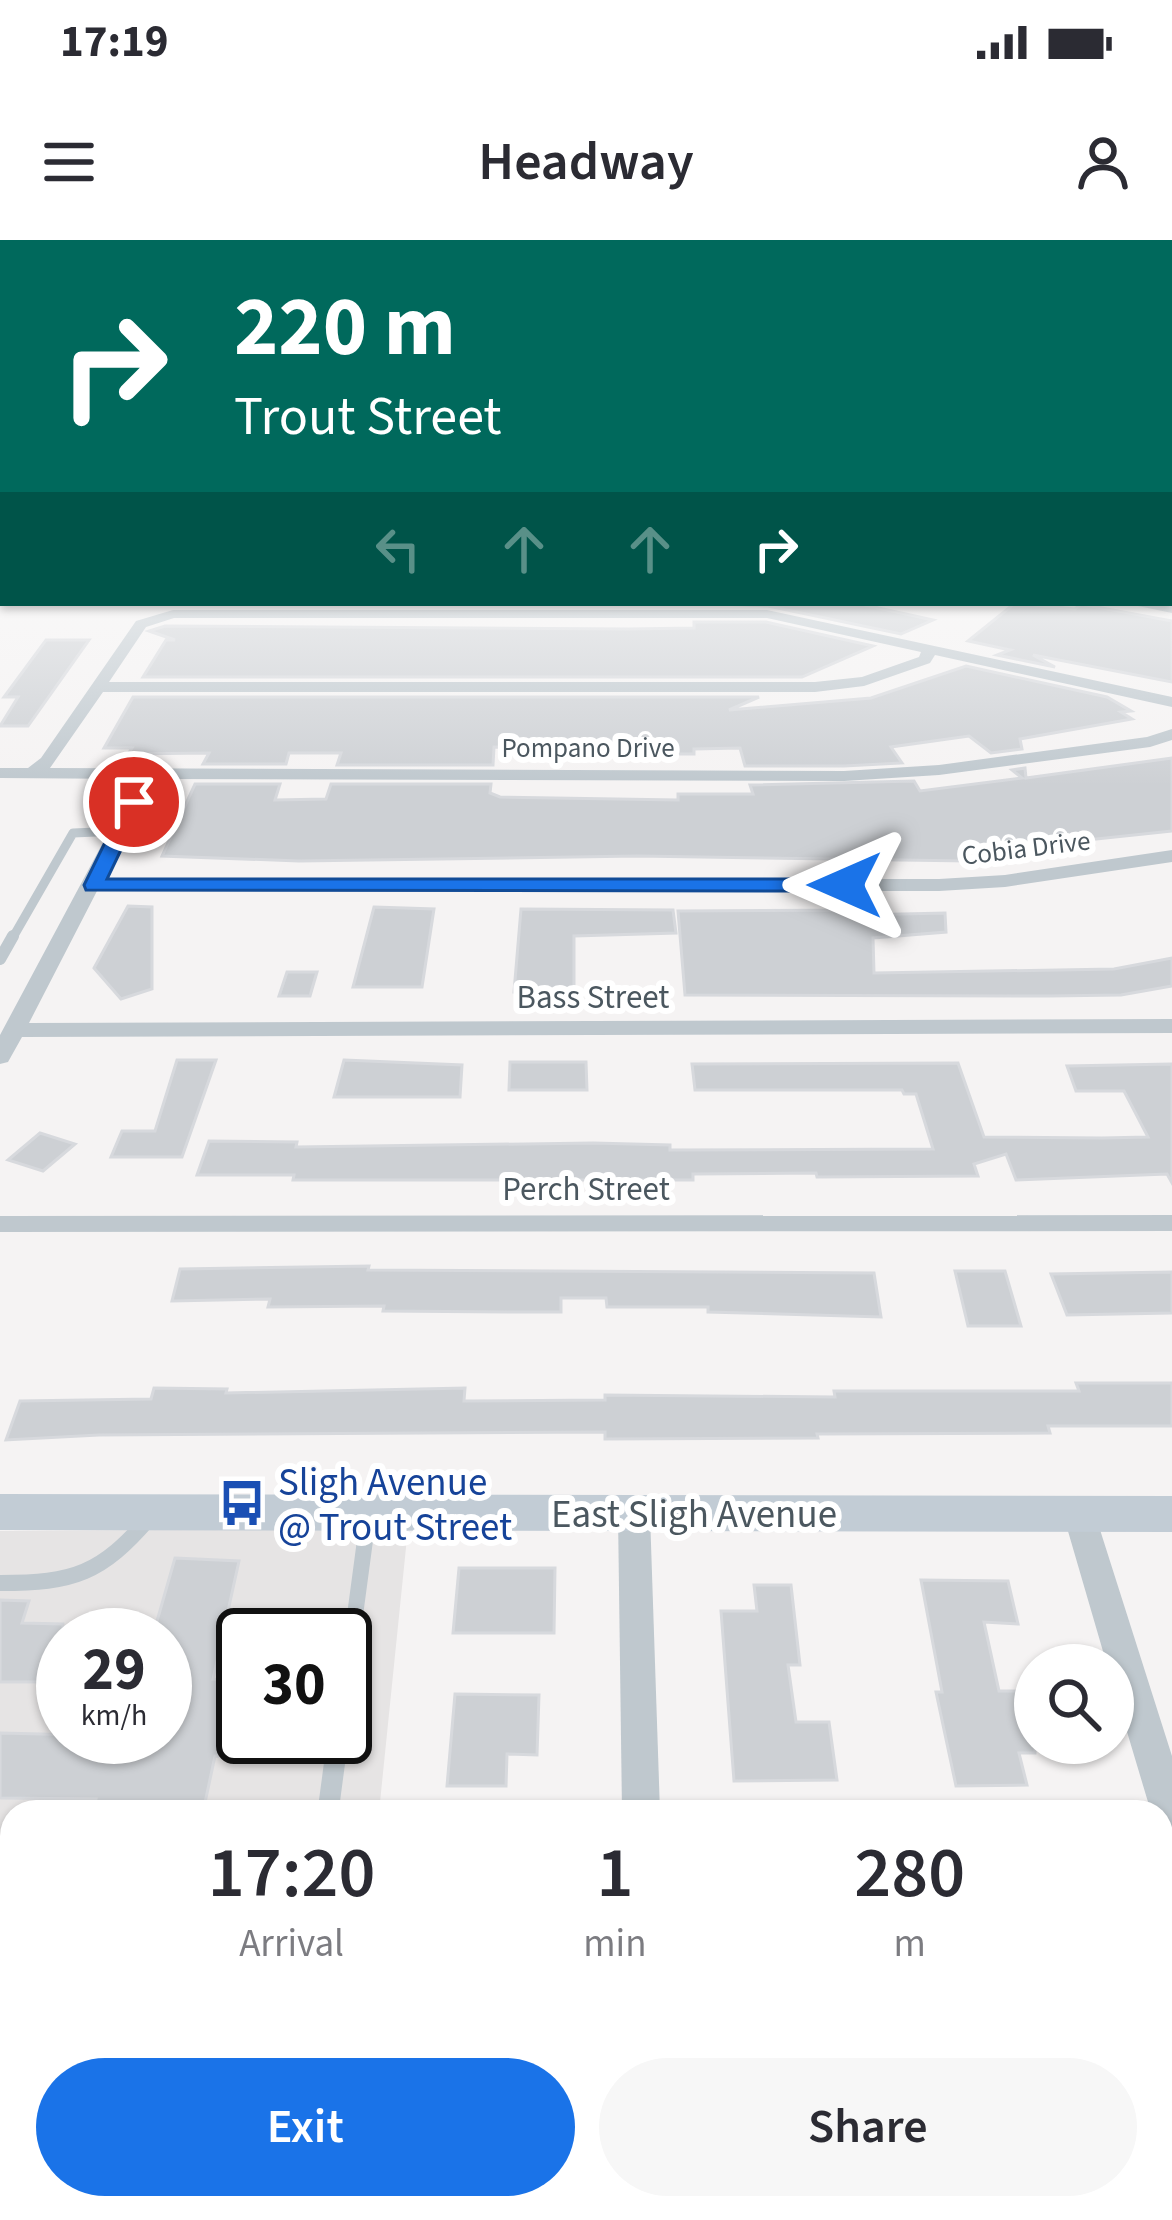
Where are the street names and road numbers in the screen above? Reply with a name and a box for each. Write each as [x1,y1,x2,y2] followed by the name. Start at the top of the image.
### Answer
[501,729,675,768] street label: Pompano Drive
[960,821,1093,876] street label: Cobia Drive
[517,974,669,1021] street label: Bass Street
[502,1166,670,1213] street label: Perch Street
[551,1487,837,1543] street label: East Sligh Avenue

